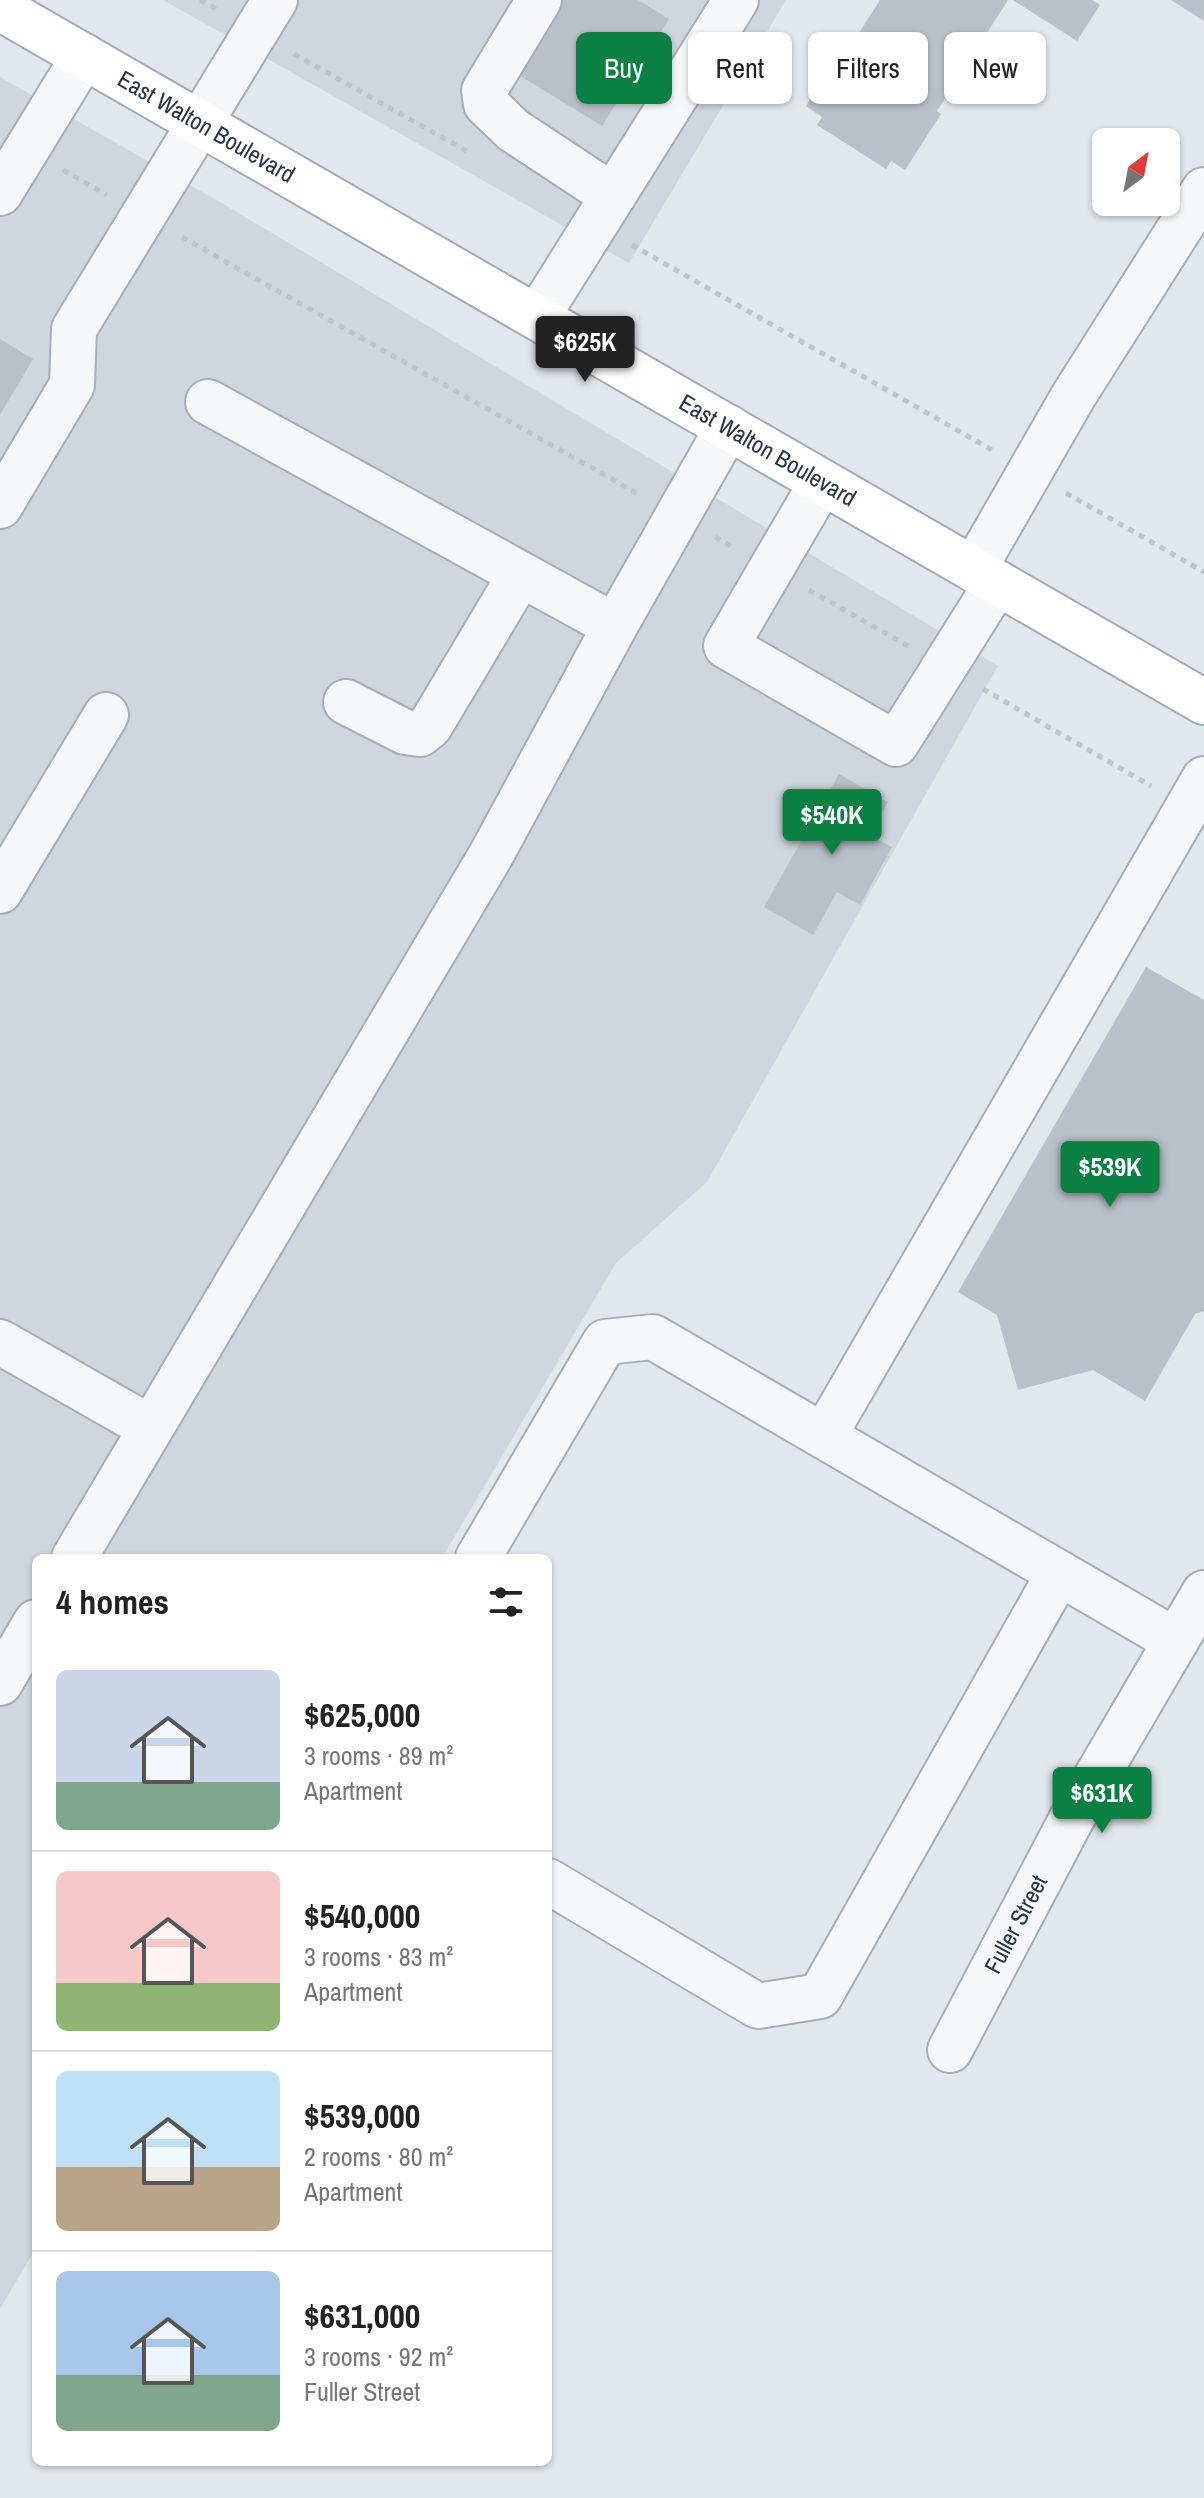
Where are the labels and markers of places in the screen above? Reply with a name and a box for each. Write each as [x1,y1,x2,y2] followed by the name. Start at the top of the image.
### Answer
[529,316,641,384] pin: $625K
[776,789,888,857] pin: $540K
[1054,1141,1166,1209] pin: $539K
[1046,1767,1158,1835] pin: $631K

